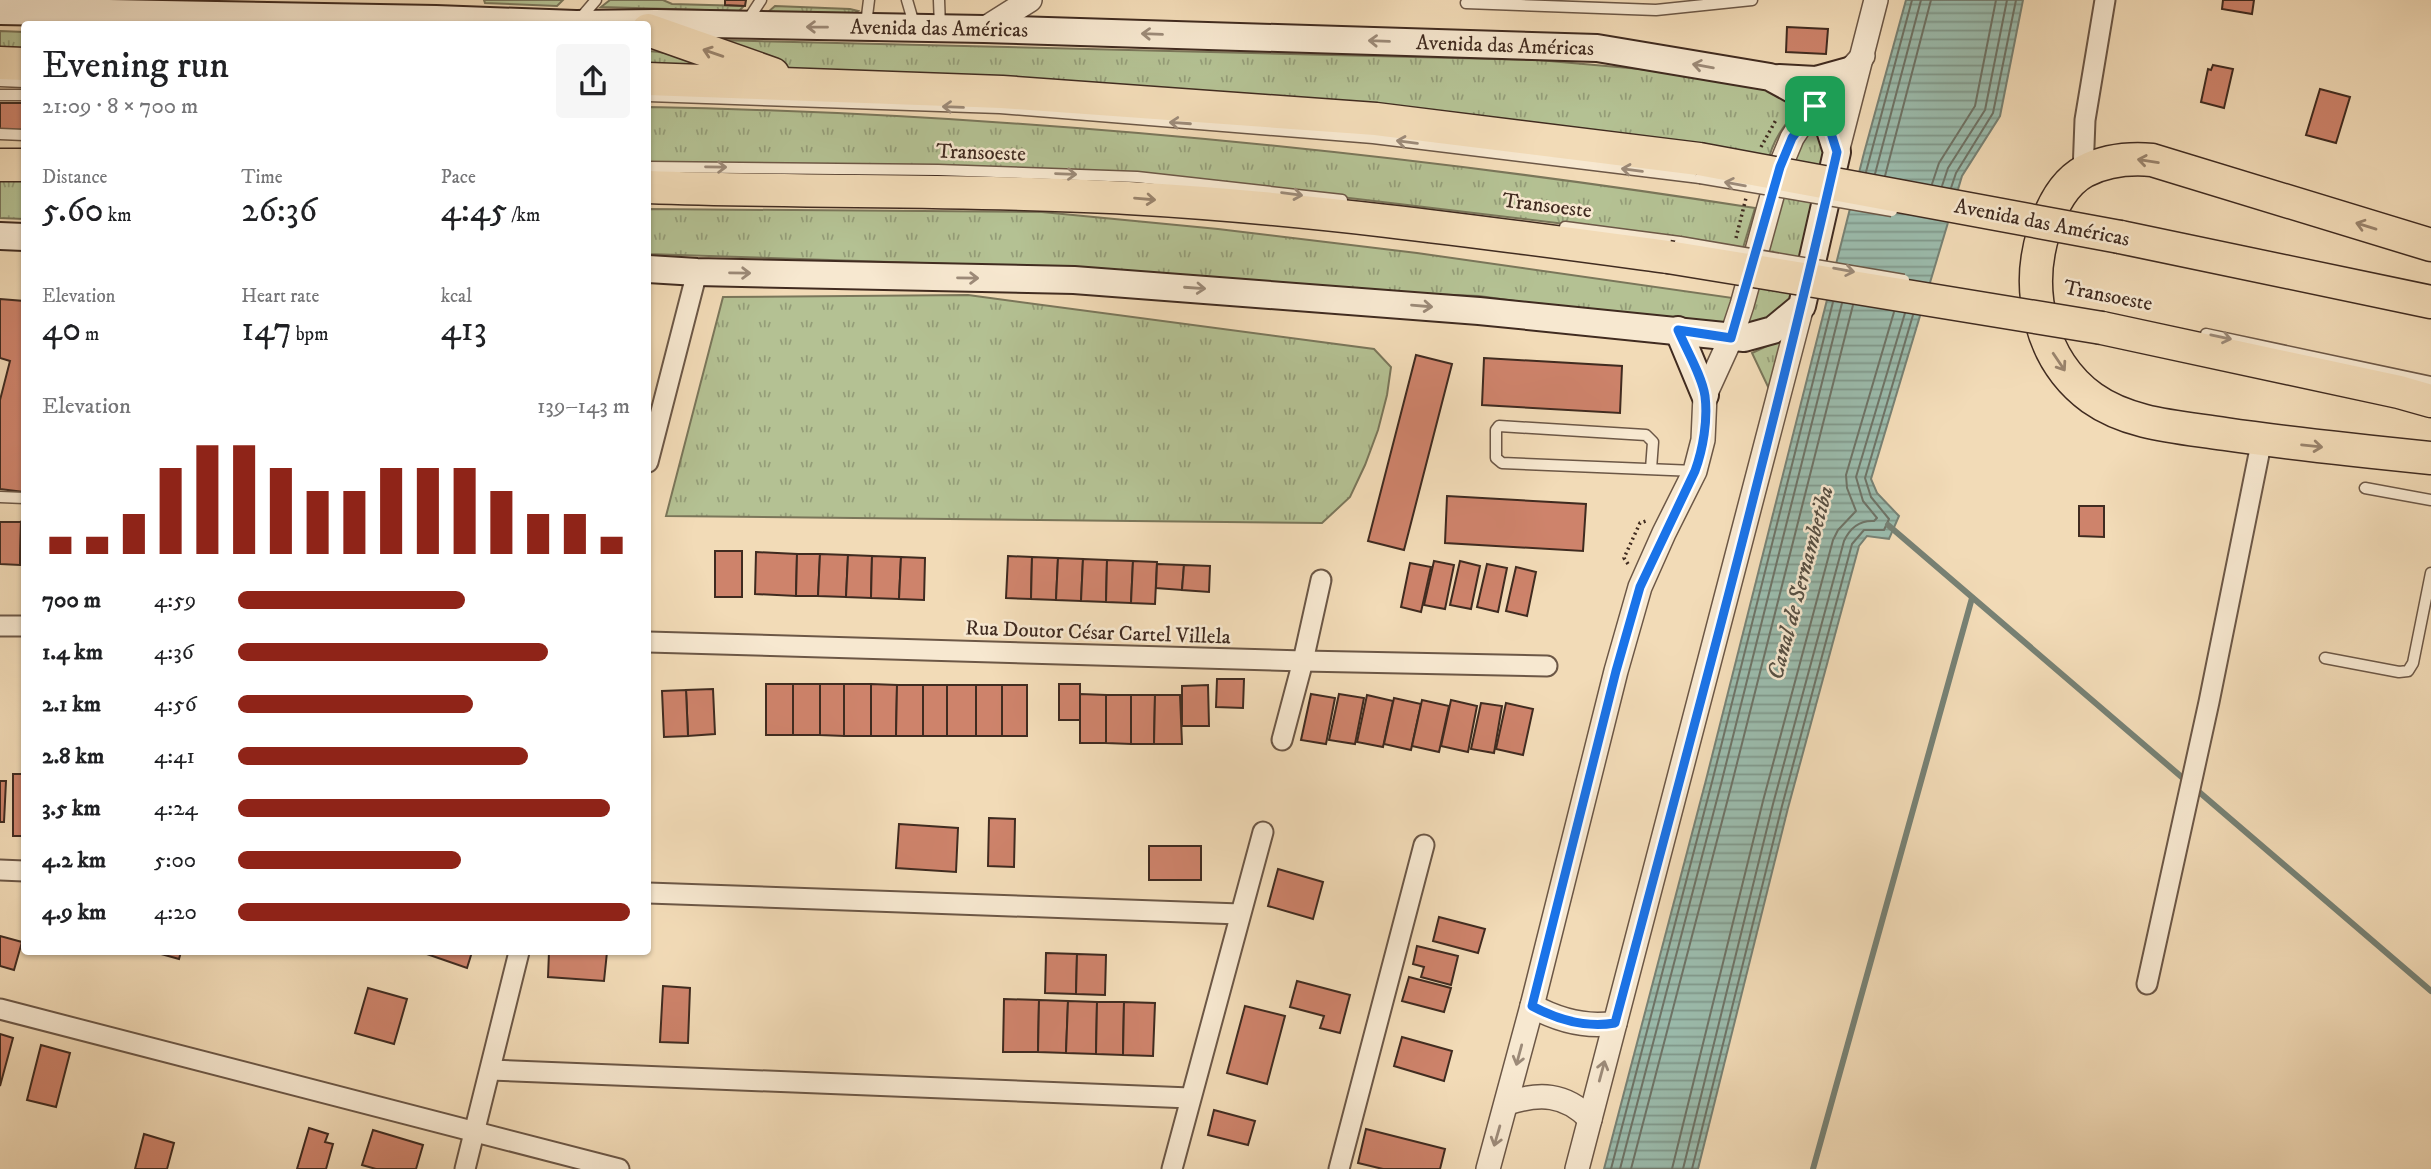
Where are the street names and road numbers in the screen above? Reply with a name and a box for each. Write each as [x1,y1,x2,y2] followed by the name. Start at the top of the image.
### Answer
[850,14,1028,44] street label: Avenida das Américas
[1416,30,1594,62] street label: Avenida das Américas
[936,138,1027,168] street label: Transoeste
[1501,188,1593,224] street label: Transoeste
[1952,193,2132,253] street label: Avenida das Américas
[2061,275,2155,317] street label: Transoeste
[965,615,1231,651] street label: Rua Doutor César Cartel Villela

